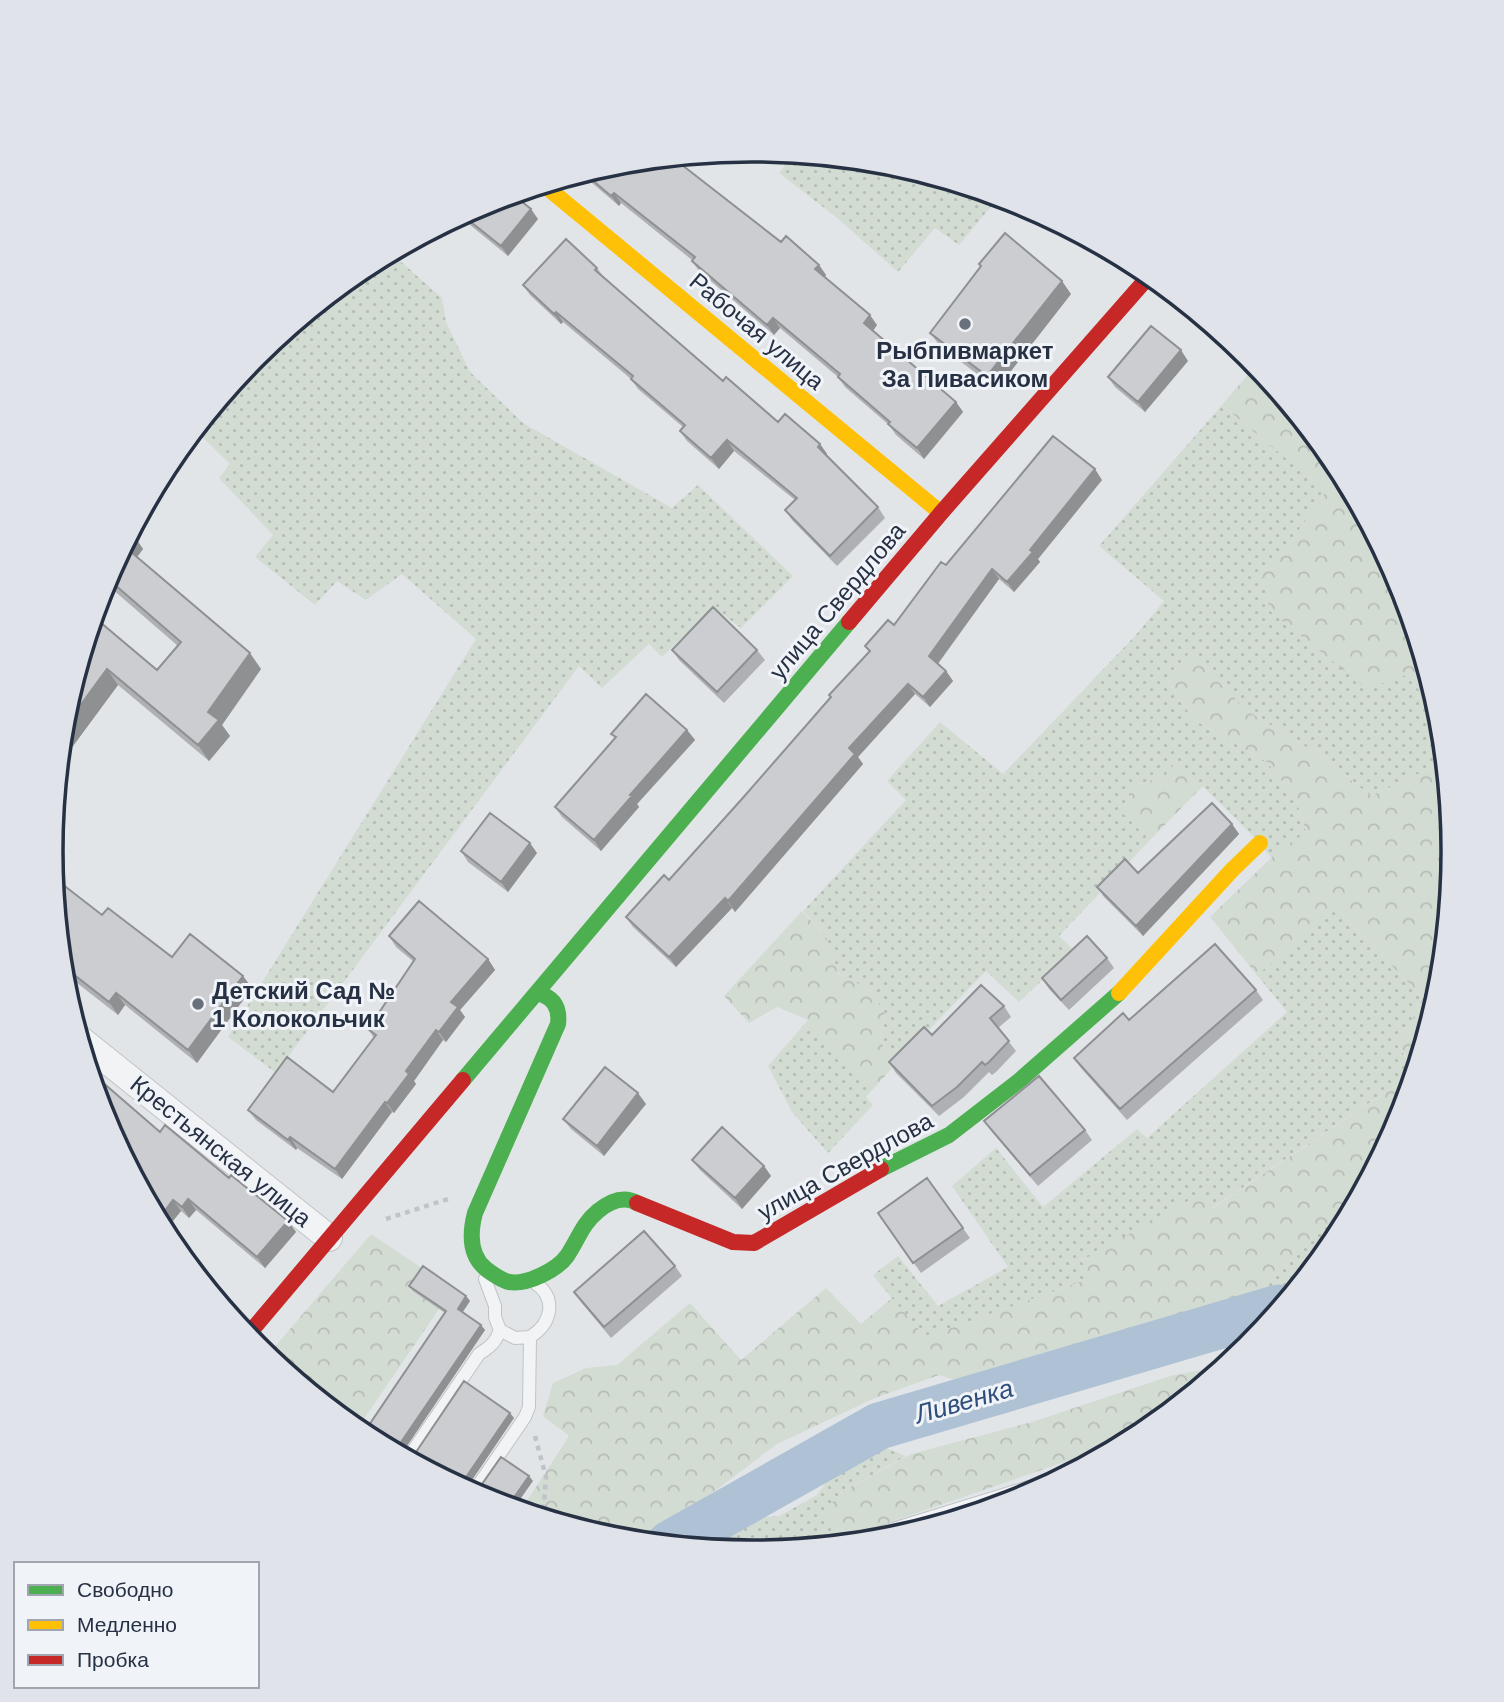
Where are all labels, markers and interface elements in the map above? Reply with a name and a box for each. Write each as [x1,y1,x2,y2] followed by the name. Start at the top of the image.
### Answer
[685,267,830,395] street label: Рабочая улица
[957,316,973,332] marker: Рыбпивмаркет За Пивасиком
[876,337,1054,392] place label: Рыбпивмаркет За Пивасиком
[764,517,911,685] street label: улица Свердлова
[212,977,395,1032] place label: Детский Сад № 1 Колокольчик
[190,996,206,1012] marker: Детский Сад № 1 Колокольчик
[125,1070,317,1233] street label: Крестьянская улица
[753,1106,938,1225] street label: улица Свердлова
[909,1373,1017,1430] water label: Ливенка
[14,1562,259,1688] legend
[77,1578,174,1601] text: Свободно
[77,1613,177,1636] text: Медленно
[77,1648,149,1671] text: Пробка

